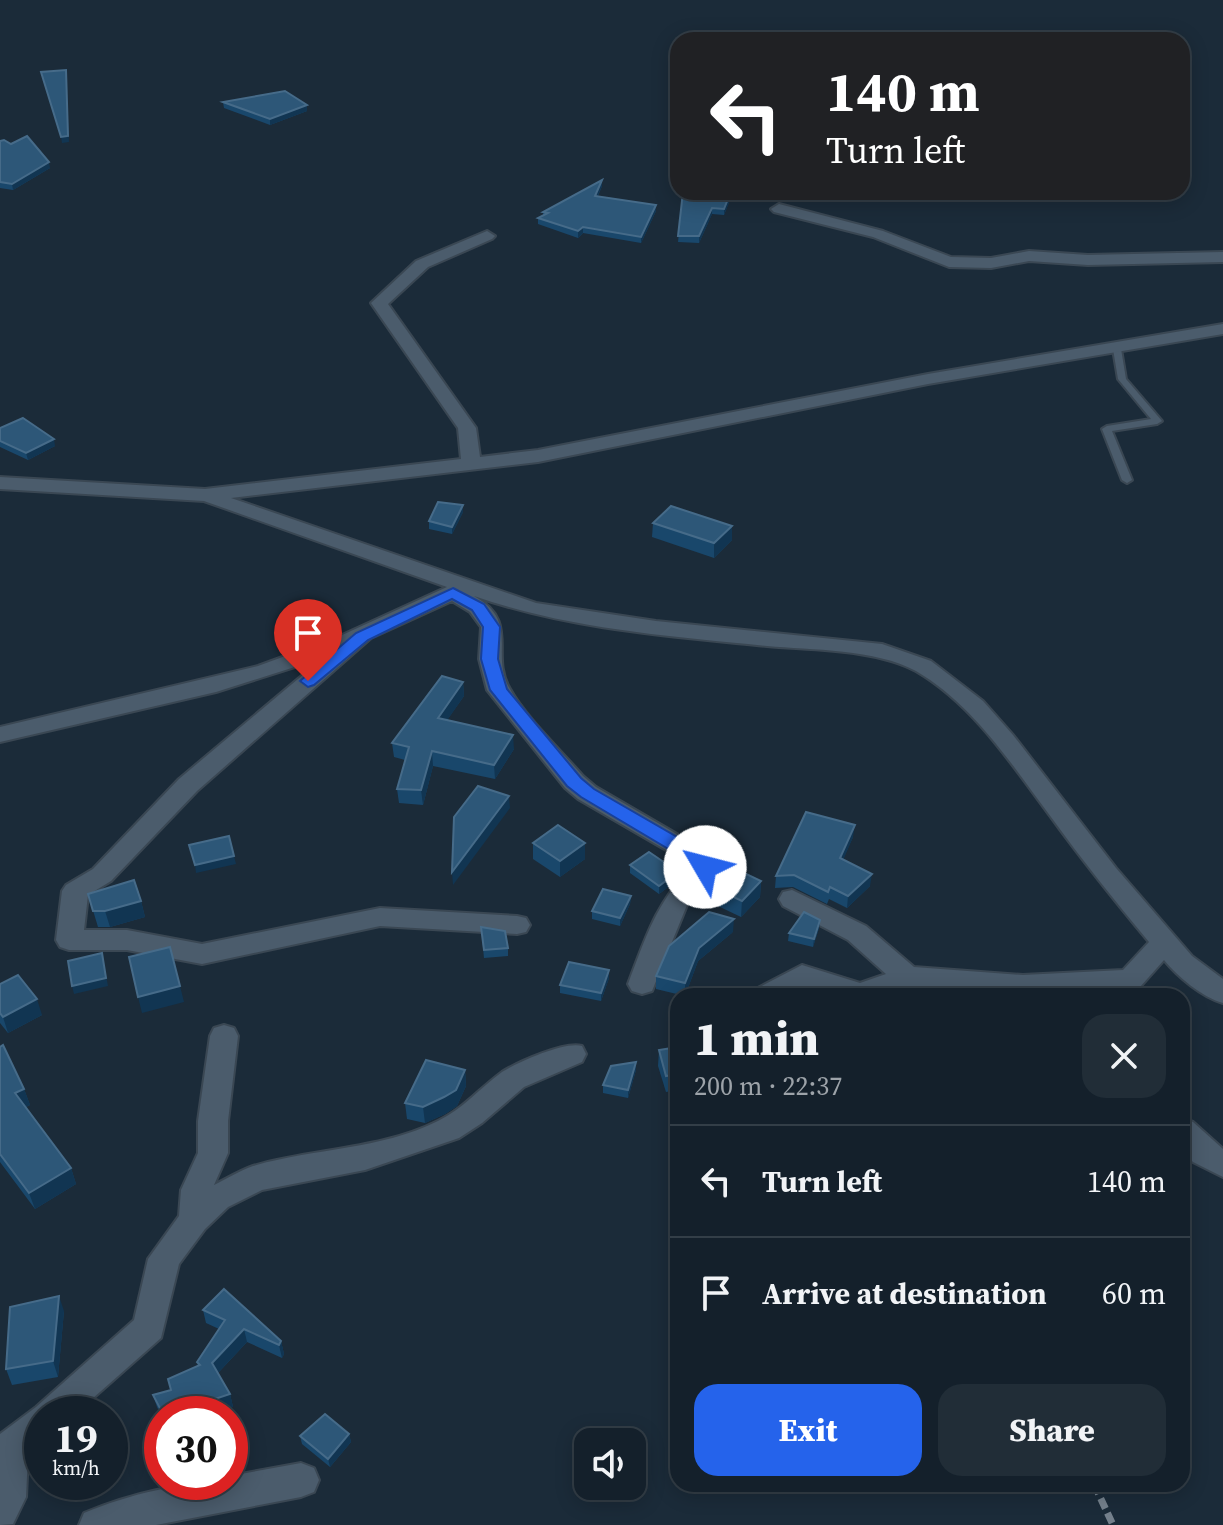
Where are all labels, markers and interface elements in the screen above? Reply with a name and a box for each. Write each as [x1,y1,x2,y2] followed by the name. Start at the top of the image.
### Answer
[826,53,980,130] text: 140 m
[694,64,798,168] icon: left
[826,126,965,175] text: Turn left
[274,599,342,681] pin
[286,611,330,655] icon: arrive
[663,825,747,909] position arrow
[694,1005,819,1071] text: 1 min
[1082,1014,1166,1098] button: close
[694,1068,842,1104] text: 200 m · 22:37
[694,1159,738,1203] icon: left
[762,1161,882,1202] text: Turn left
[1087,1161,1166,1202] text: 140 m
[694,1271,738,1315] icon: arrive
[762,1273,1047,1314] text: Arrive at destination
[1102,1273,1166,1314] text: 60 m
[694,1384,922,1476] button: Exit
[938,1384,1166,1476] button: Share
[144,1396,248,1500] speed limit sign: 30
[54,1411,98,1465] text: 19
[574,1428,646,1500] map controls
[574,1428,646,1500] button: sound
[52,1454,100,1482] text: km/h

